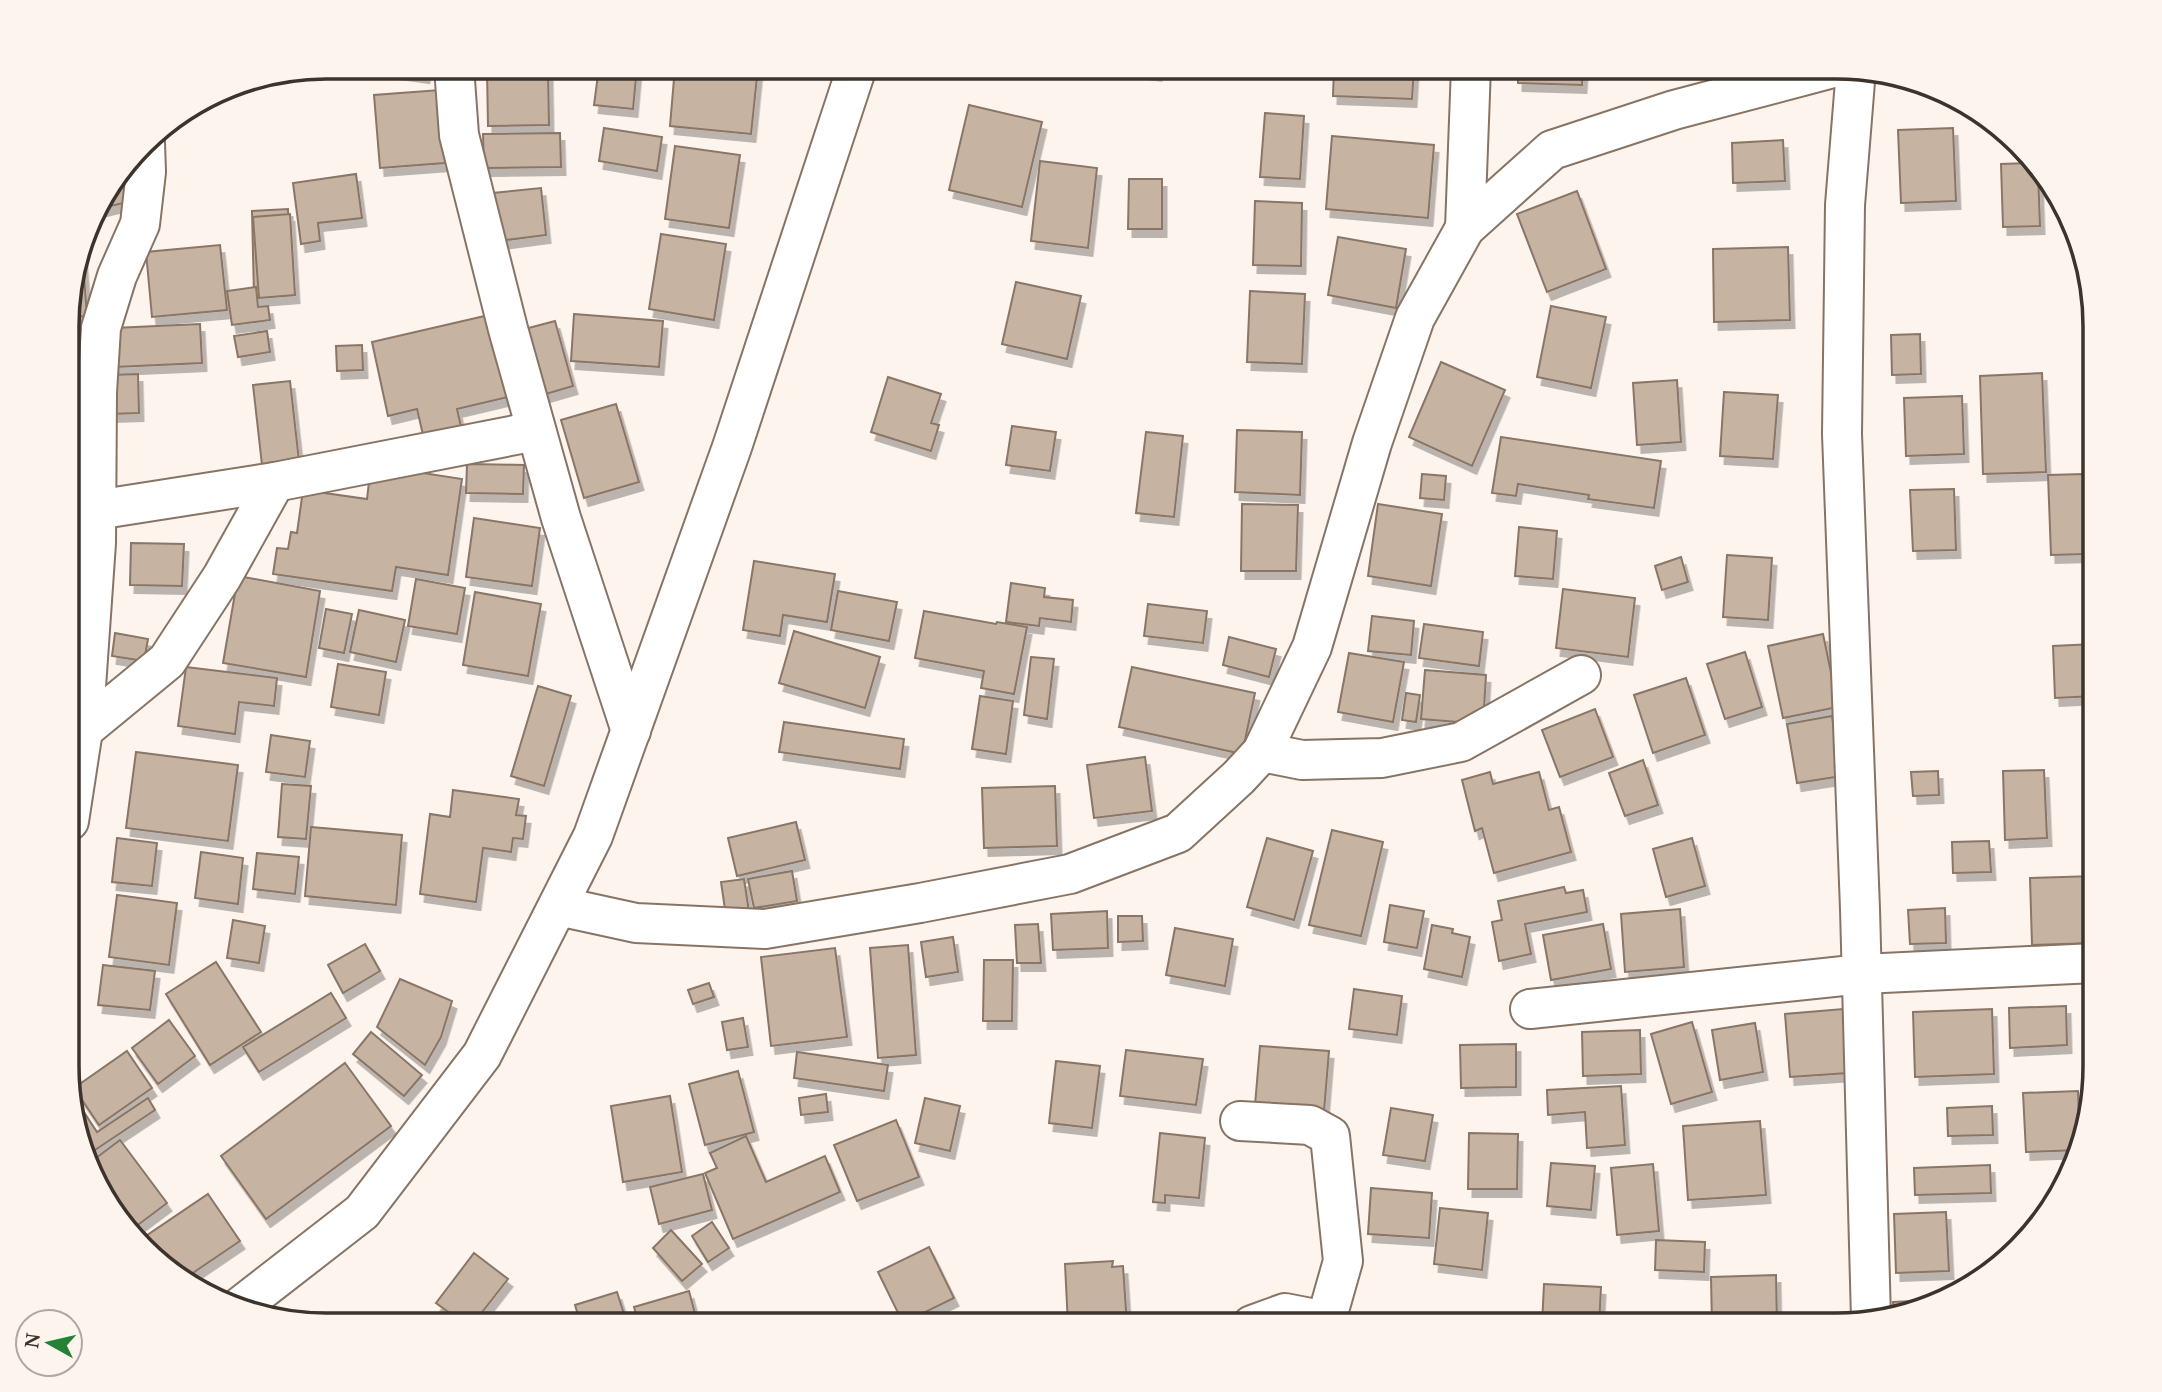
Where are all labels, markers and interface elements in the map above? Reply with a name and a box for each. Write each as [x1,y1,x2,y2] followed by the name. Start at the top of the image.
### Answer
[14,1308,84,1378] north arrow
[18,1331,46,1350] text: N

